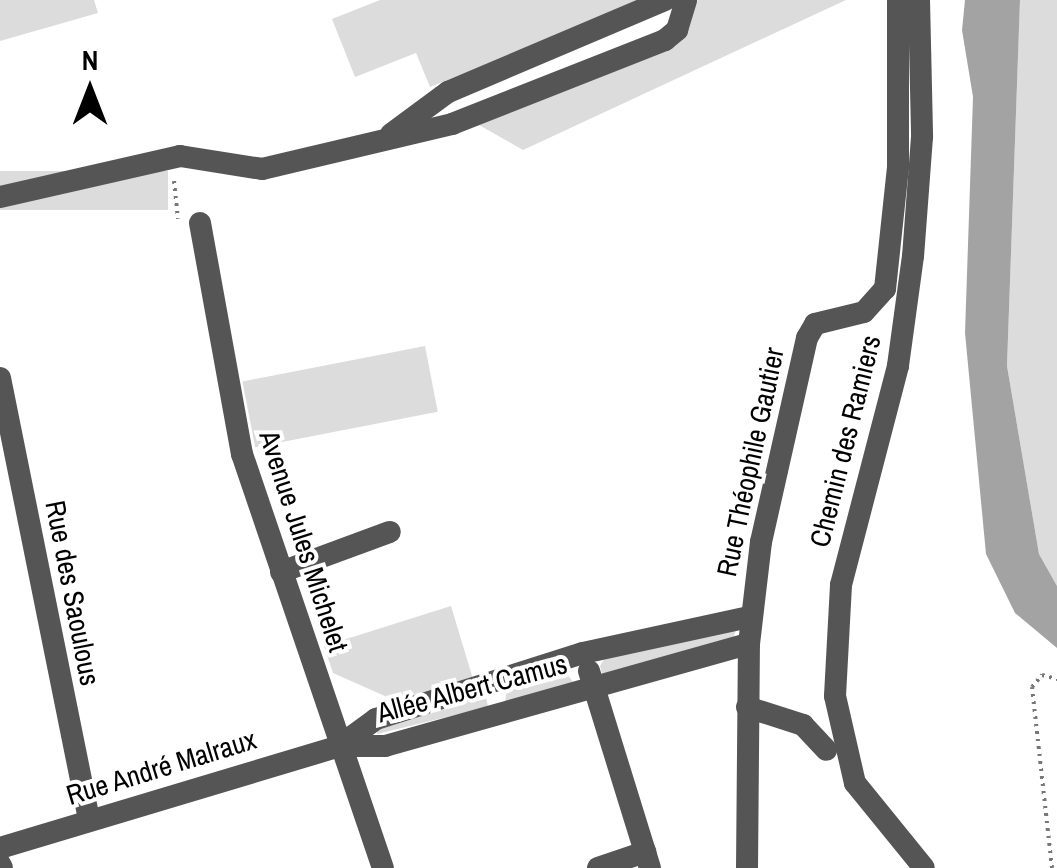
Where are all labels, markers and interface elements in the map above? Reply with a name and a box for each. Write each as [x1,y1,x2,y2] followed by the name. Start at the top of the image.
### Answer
[40,40,140,140] north arrow
[82,41,98,79] text: N
[802,332,888,550] street label: Chemin des Ramiers
[709,344,791,580] street label: Rue Théophile Gautier
[252,426,356,656] street label: Avenue Jules Michelet
[39,498,107,688] street label: Rue des Saoulous
[373,646,571,730] street label: Allée Albert Camus
[62,722,260,812] street label: Rue André Malraux

